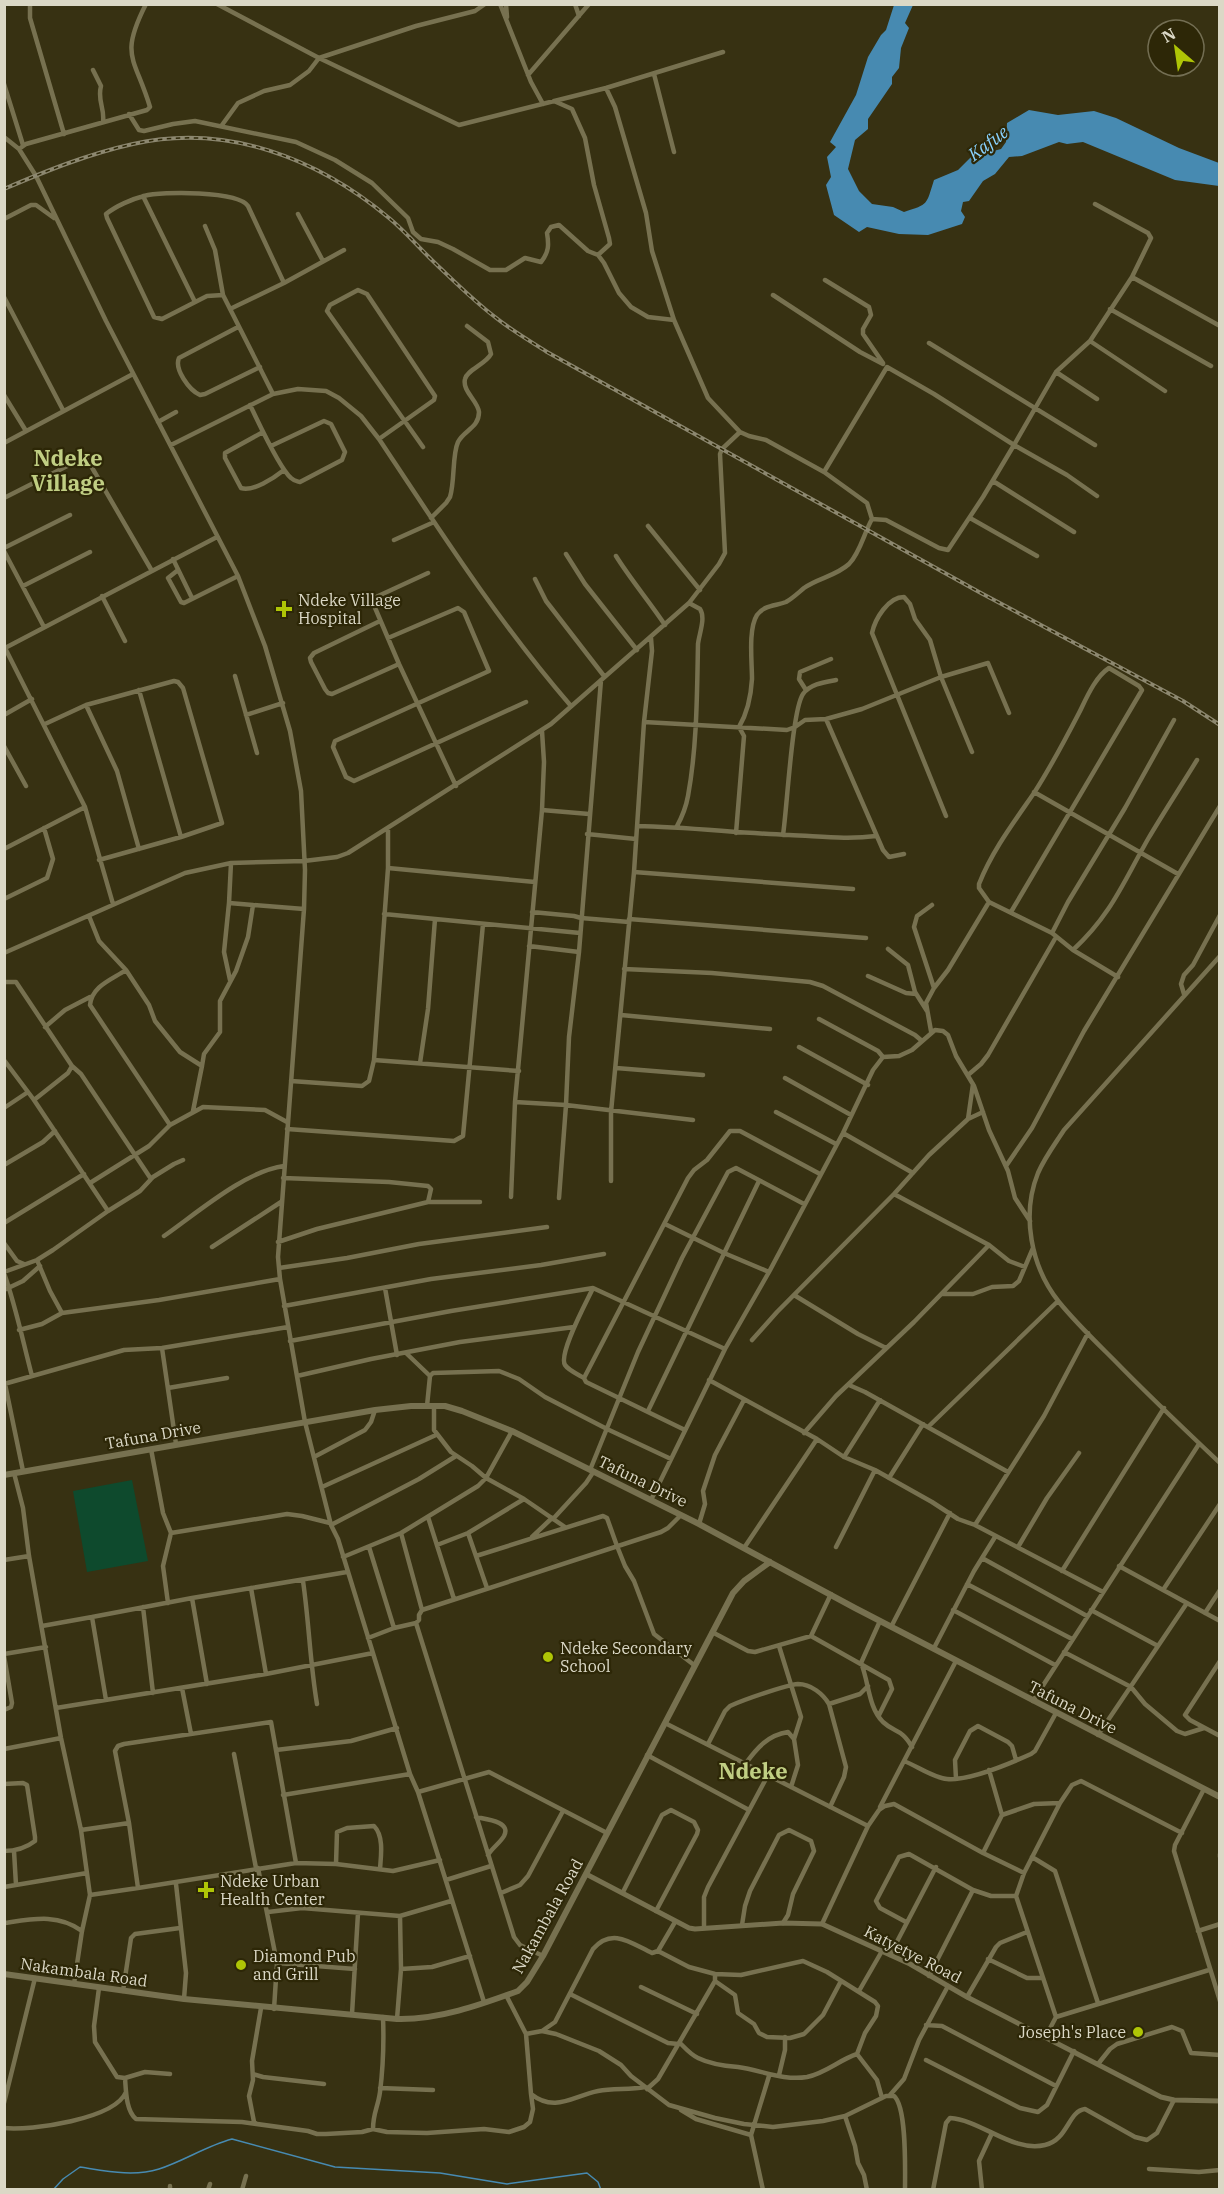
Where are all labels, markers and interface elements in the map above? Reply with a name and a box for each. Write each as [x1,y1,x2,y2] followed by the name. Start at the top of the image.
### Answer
[1146,18,1206,78] north arrow
[1158,23,1179,47] text: N
[962,120,1013,166] water label: Kafue
[31,443,105,497] district label: Ndeke Village
[298,590,401,628] place label: Ndeke Village Hospital
[275,600,293,618] marker: Ndeke Village Hospital
[104,1417,202,1453] street label: Tafuna Drive
[595,1451,691,1511] street label: Tafuna Drive
[560,1638,692,1676] place label: Ndeke Secondary School
[541,1650,555,1664] marker: Ndeke Secondary School
[1025,1676,1121,1738] street label: Tafuna Drive
[718,1756,788,1785] district label: Ndeke
[507,1855,587,1977] street label: Nakambala Road
[220,1871,325,1909] place label: Ndeke Urban Health Center
[197,1881,215,1899] marker: Ndeke Urban Health Center
[861,1921,965,1987] street label: Katyetye Road
[253,1946,355,1984] place label: Diamond Pub and Grill
[19,1953,149,1991] street label: Nakambala Road
[234,1958,248,1972] marker: Diamond Pub and Grill
[1019,2022,1126,2042] place label: Joseph's Place
[1131,2025,1145,2039] marker: Joseph's Place

